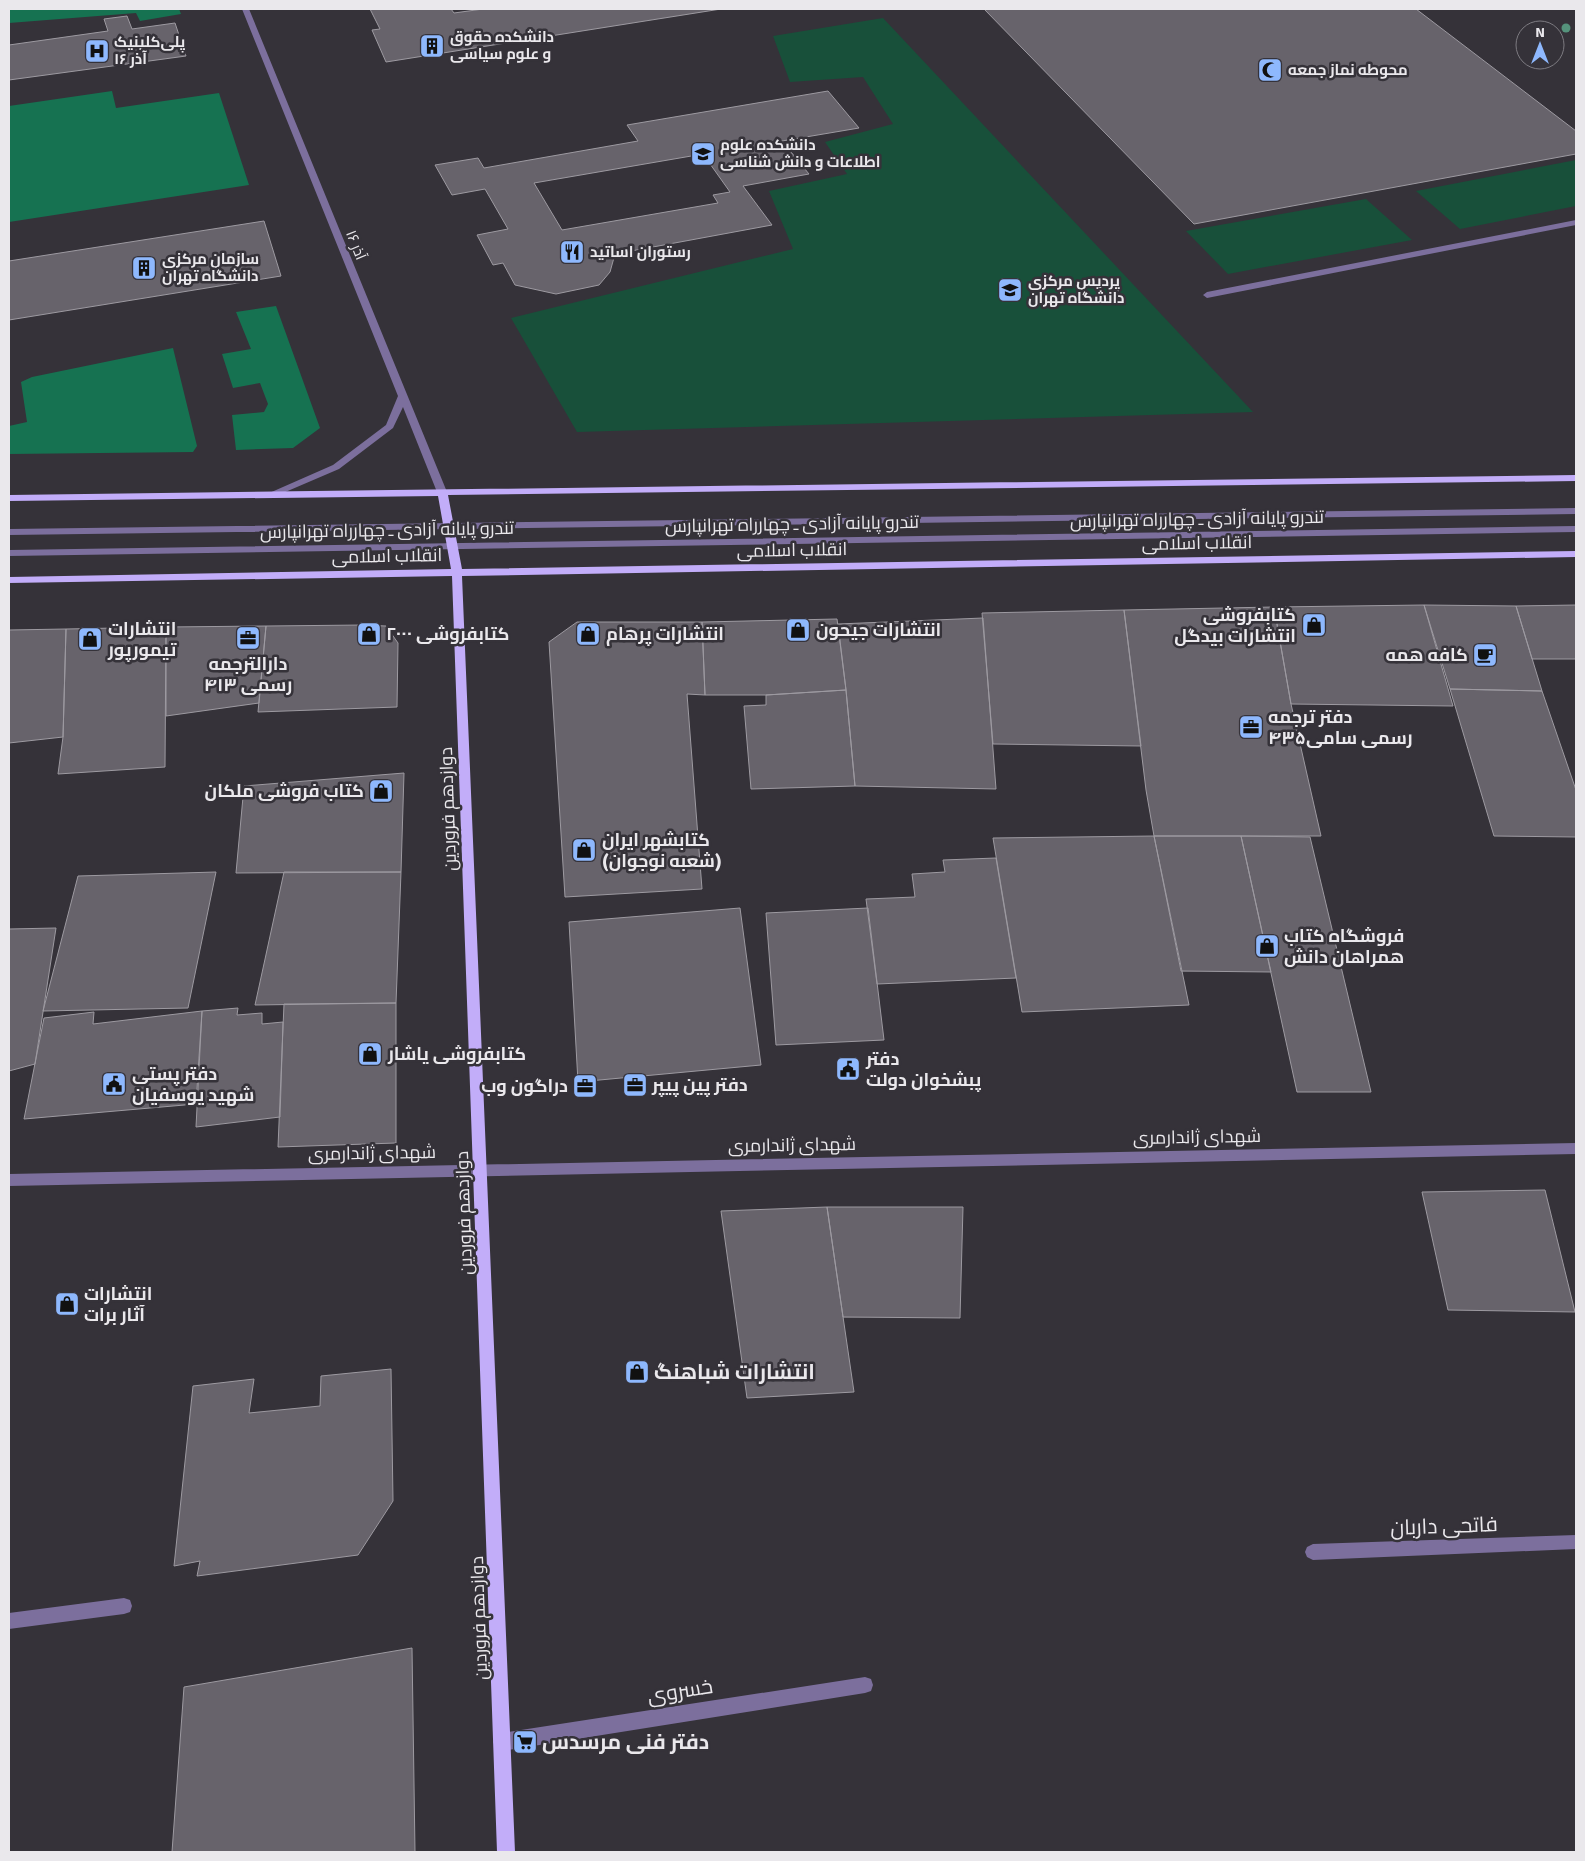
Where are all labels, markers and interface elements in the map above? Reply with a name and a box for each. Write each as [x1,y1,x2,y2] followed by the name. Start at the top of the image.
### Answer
[1515,20,1565,70] north arrow
[1535,24,1545,41] text: N
[450,28,554,64] place label: دانشکده حقوق و علوم سیاسی
[114,33,186,68] place label: پلی‌کلینیک ۱۶ آذر
[419,33,445,59] building icon: دانشکده حقوق و علوم سیاسی
[84,38,110,64] hospital icon: پلی‌کلینیک ۱۶ آذر
[1257,57,1283,83] mosque icon: محوطه نماز جمعه
[1288,61,1408,79] place label: محوطه نماز جمعه
[720,136,880,171] place label: دانشکده علوم اطلاعات و دانش شناسی
[690,141,716,167] school or university icon: دانشکده علوم اطلاعات و دانش شناسی
[342,228,370,262] street label: ۱۶ آذر
[559,239,585,265] restaurant icon: رستوران اساتید
[590,243,691,261] place label: رستوران اساتید
[162,250,259,285] place label: سازمان مرکزی دانشگاه تهران
[131,255,157,281] building icon: سازمان مرکزی دانشگاه تهران
[1028,272,1125,307] place label: پردیس مرکزی دانشگاه‌ تهران
[997,277,1023,303] school or university icon: پردیس مرکزی دانشگاه‌ تهران
[1070,506,1324,533] street label: تندرو پایانه آزادی ـ چهارراه تهرانپارس
[665,511,919,538] street label: تندرو پایانه آزادی ـ چهارراه تهرانپارس
[260,517,514,544] street label: تندرو پایانه آزادی ـ چهارراه تهرانپارس
[1141,531,1253,555] street label: انقلاب اسلامی
[736,538,848,562] street label: انقلاب اسلامی
[331,544,443,568] street label: انقلاب اسلامی
[1174,604,1296,647] place label: کتابفروشی انتشارات بیدگل
[1301,612,1327,638] shop icon: کتابفروشی انتشارات بیدگل
[785,617,811,643] shop icon: انتشارات جیحون
[107,618,177,662] place label: انتشارات تیمورپور
[816,619,941,641] place label: انتشارات جیحون
[356,621,382,647] shop icon: کتابفروشی ۲۰۰۰
[575,621,601,647] shop icon: انتشارات پرهام
[386,623,509,645] place label: کتابفروشی ۲۰۰۰
[606,623,724,646] place label: انتشارات پرهام
[235,625,261,651] office icon: دارالترجمه رسمی ۴۱۳
[77,626,103,652] shop icon: انتشارات تیمورپور
[1472,642,1498,668] cafe icon: کافه همه
[1385,644,1468,666] place label: کافه همه
[204,653,292,696] place label: دارالترجمه رسمی ۴۱۳
[1268,706,1413,749] place label: دفتر ترجمه رسمی سامی۴۳۵
[1238,714,1264,740] office icon: دفتر ترجمه رسمی سامی۴۳۵
[435,747,462,871] street label: دوازدهم فروردین
[368,778,394,804] shop icon: کتاب فروشی ملکان
[205,780,364,802] place label: کتاب فروشی ملکان
[602,829,722,872] place label: کتابشهر ایران (شعبه نوجوان)
[571,837,597,863] shop icon: کتابشهر ایران (شعبه نوجوان)
[1284,925,1404,968] place label: فروشگاه کتاب همراهان دانش
[1254,933,1280,959] shop icon: فروشگاه کتاب همراهان دانش
[357,1041,383,1067] shop icon: کتابفروشی یاشار
[387,1043,526,1065] place label: کتابفروشی یاشار
[865,1048,982,1092] place label: دفتر پبشخوان دولت
[835,1056,861,1082] public building icon: دفتر پبشخوان دولت
[132,1063,254,1106] place label: دفتر پستی شهید یوسفیان
[101,1071,127,1097] public building icon: دفتر پستی شهید یوسفیان
[622,1072,648,1098] office icon: دفتر پین پیپر
[572,1073,598,1099] office icon: دراگون وب
[651,1074,748,1097] place label: دفتر پین پیپر
[481,1075,568,1097] place label: دراگون وب
[1133,1125,1261,1149] street label: شهدای ژاندارمری
[728,1133,856,1157] street label: شهدای ژاندارمری
[308,1141,436,1165] street label: شهدای ژاندارمری
[451,1151,478,1275] street label: دوازدهم فروردین
[84,1283,152,1326] place label: انتشارات آثار برات
[54,1291,80,1317] shop icon: انتشارات آثار برات
[624,1359,650,1385] shop icon: انتشارات شباهنگ
[654,1359,815,1385] place label: انتشارات شباهنگ
[1390,1511,1498,1541] street label: فاتحی داربان
[466,1556,493,1680] street label: دوازدهم فروردین
[645,1673,715,1709] street label: خسروی
[512,1729,538,1755] supermarket icon: دفتر فنی مرسدس
[542,1729,709,1755] place label: دفتر فنی مرسدس

